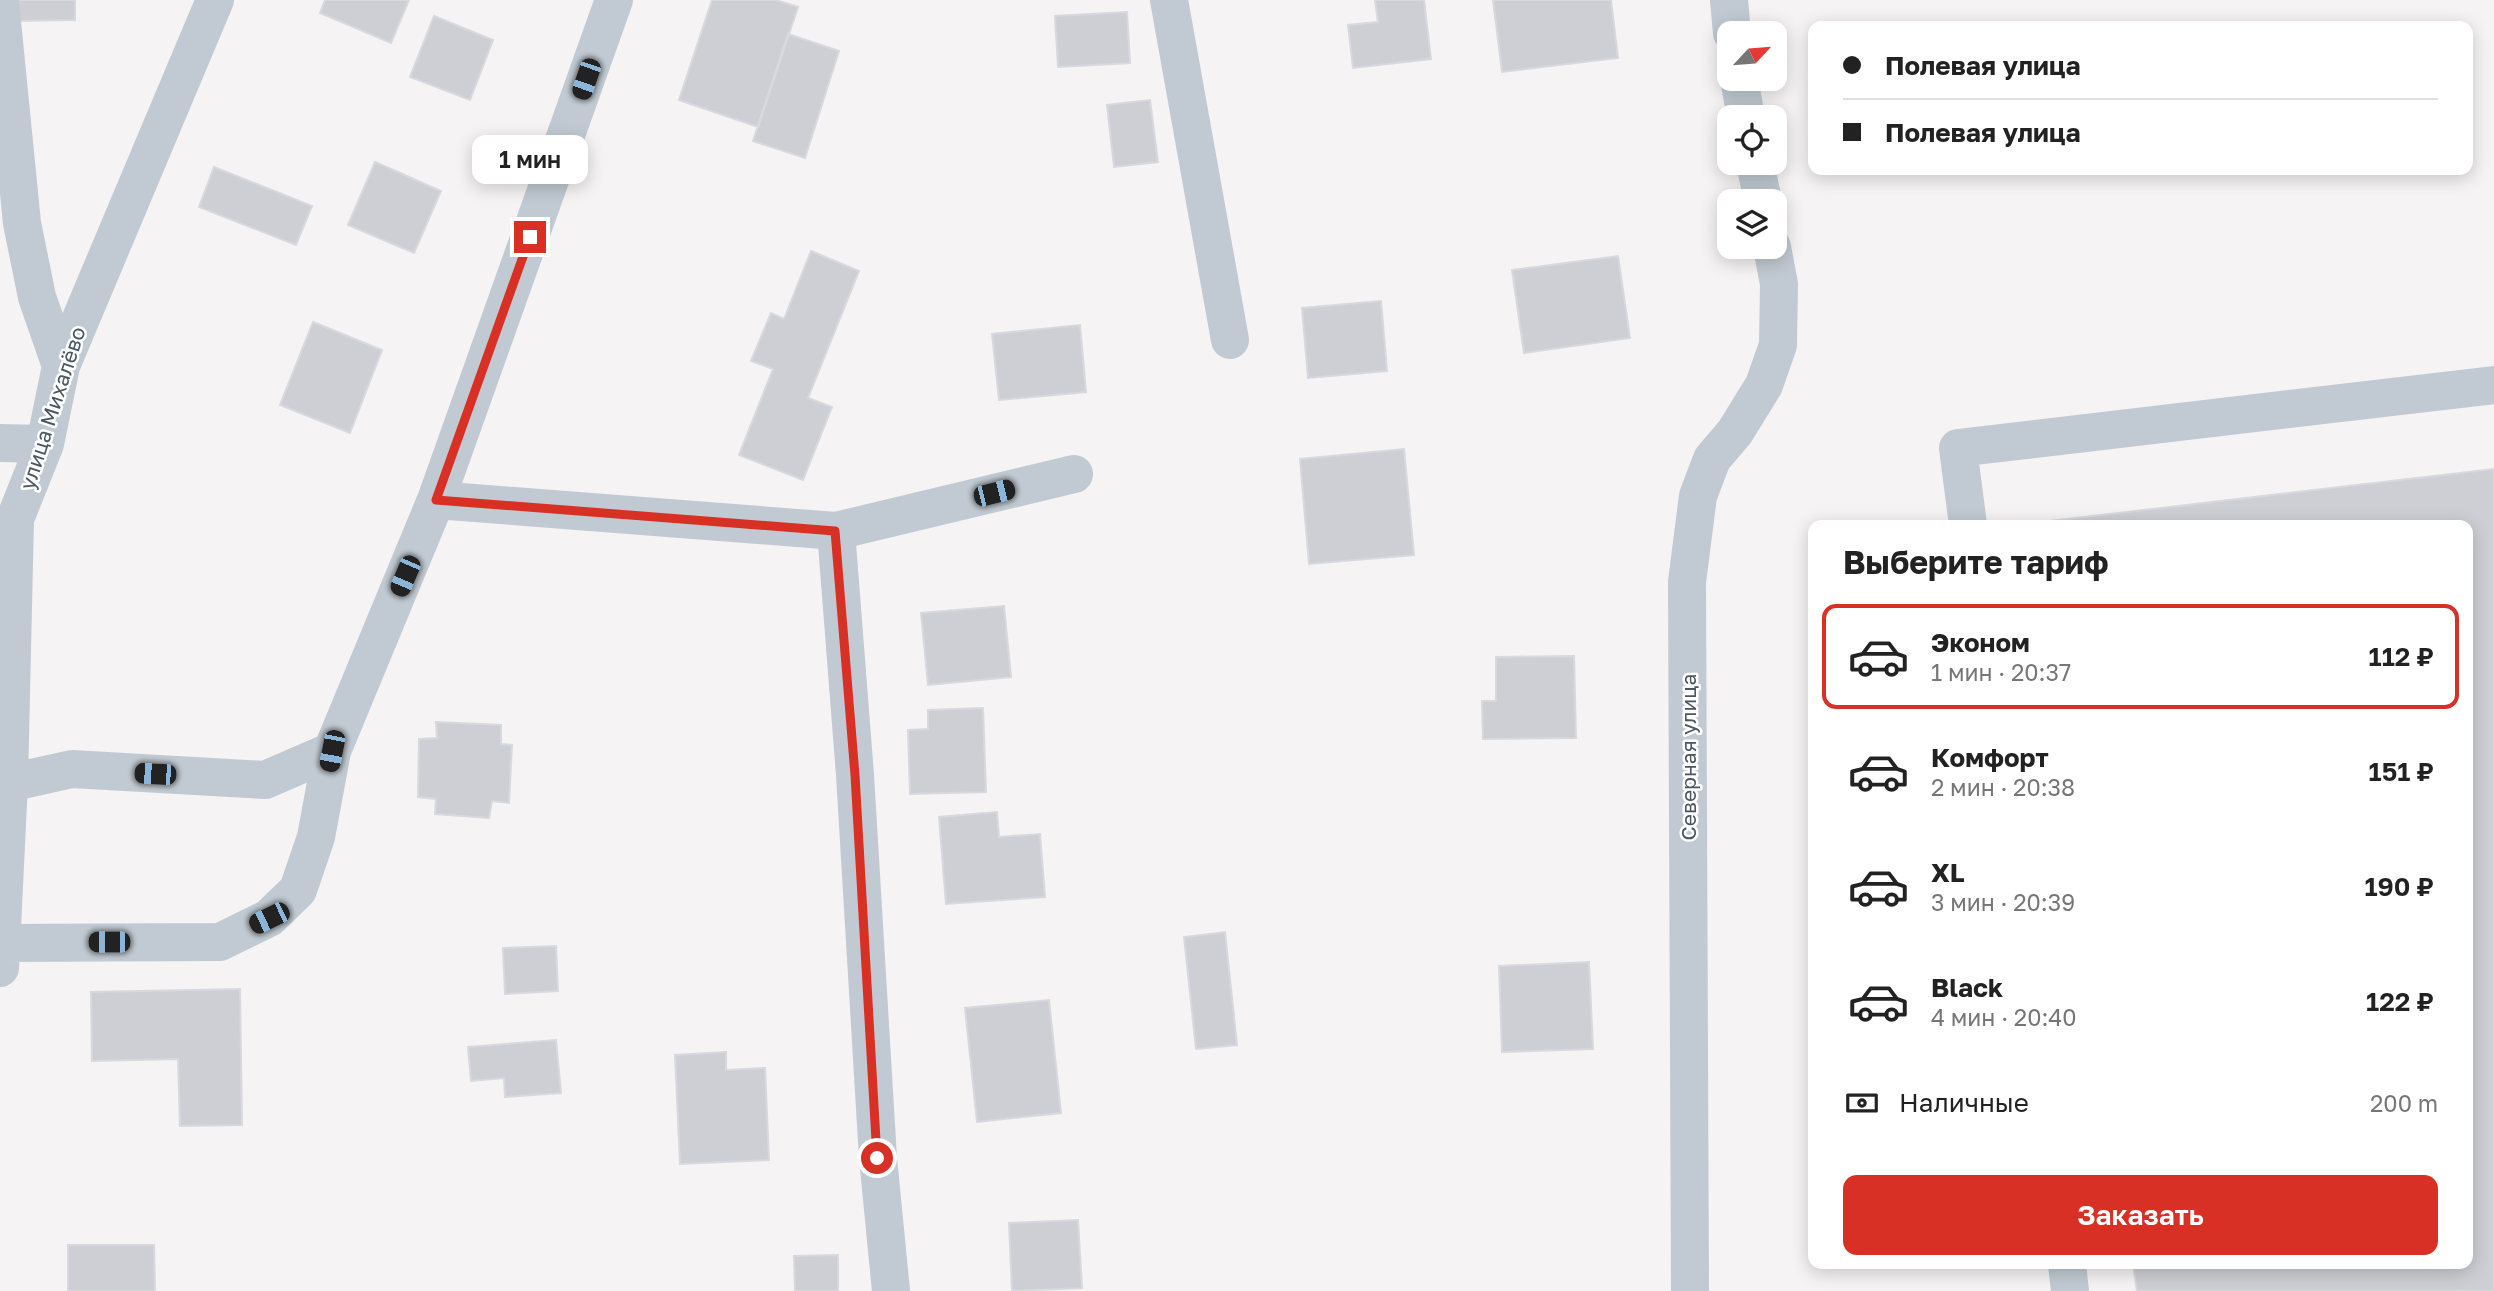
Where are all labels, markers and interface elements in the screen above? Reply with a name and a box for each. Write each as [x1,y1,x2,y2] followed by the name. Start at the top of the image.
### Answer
[1717,21,1787,91] north arrow
[1717,21,1787,259] map controls
[1885,50,2081,81] text: Полевая улица
[570,56,603,102] car
[1717,105,1787,175] button: locate
[1885,117,2081,148] text: Полевая улица
[472,135,588,184] callout: 1 мин
[499,145,561,173] text: 1 мин
[1717,189,1787,259] button: layers
[514,221,546,253] route end
[13,323,91,493] street label: улица Михалёво
[972,478,1017,508] car
[1843,543,2109,581] text: Выберите тариф
[388,553,423,599] car
[1847,625,1910,688] icon: car
[1931,627,2030,658] text: Эконом
[2369,641,2434,672] text: 112 ₽
[1931,658,2071,686] text: 1 мин · 20:37
[1675,674,1701,840] street label: Северная улица
[318,728,347,774] car
[1847,740,1910,803] icon: car
[1931,742,2049,773] text: Комфорт
[2369,756,2434,787] text: 151 ₽
[134,762,177,786] car
[1931,773,2075,801] text: 2 мин · 20:38
[1847,855,1910,918] icon: car
[1931,857,1965,888] text: XL
[2364,871,2434,902] text: 190 ₽
[1931,888,2075,916] text: 3 мин · 20:39
[246,899,293,937] car
[89,932,131,953] car
[1847,970,1910,1033] icon: car
[1931,972,2003,1003] text: Black
[2366,986,2434,1017] text: 122 ₽
[1931,1003,2077,1031] text: 4 мин · 20:40
[1843,1084,1881,1122] icon: cash
[1899,1087,2029,1118] text: Наличные
[2370,1089,2438,1117] text: 200 m
[861,1142,893,1174] route start
[1843,1175,2438,1255] button: Заказать

